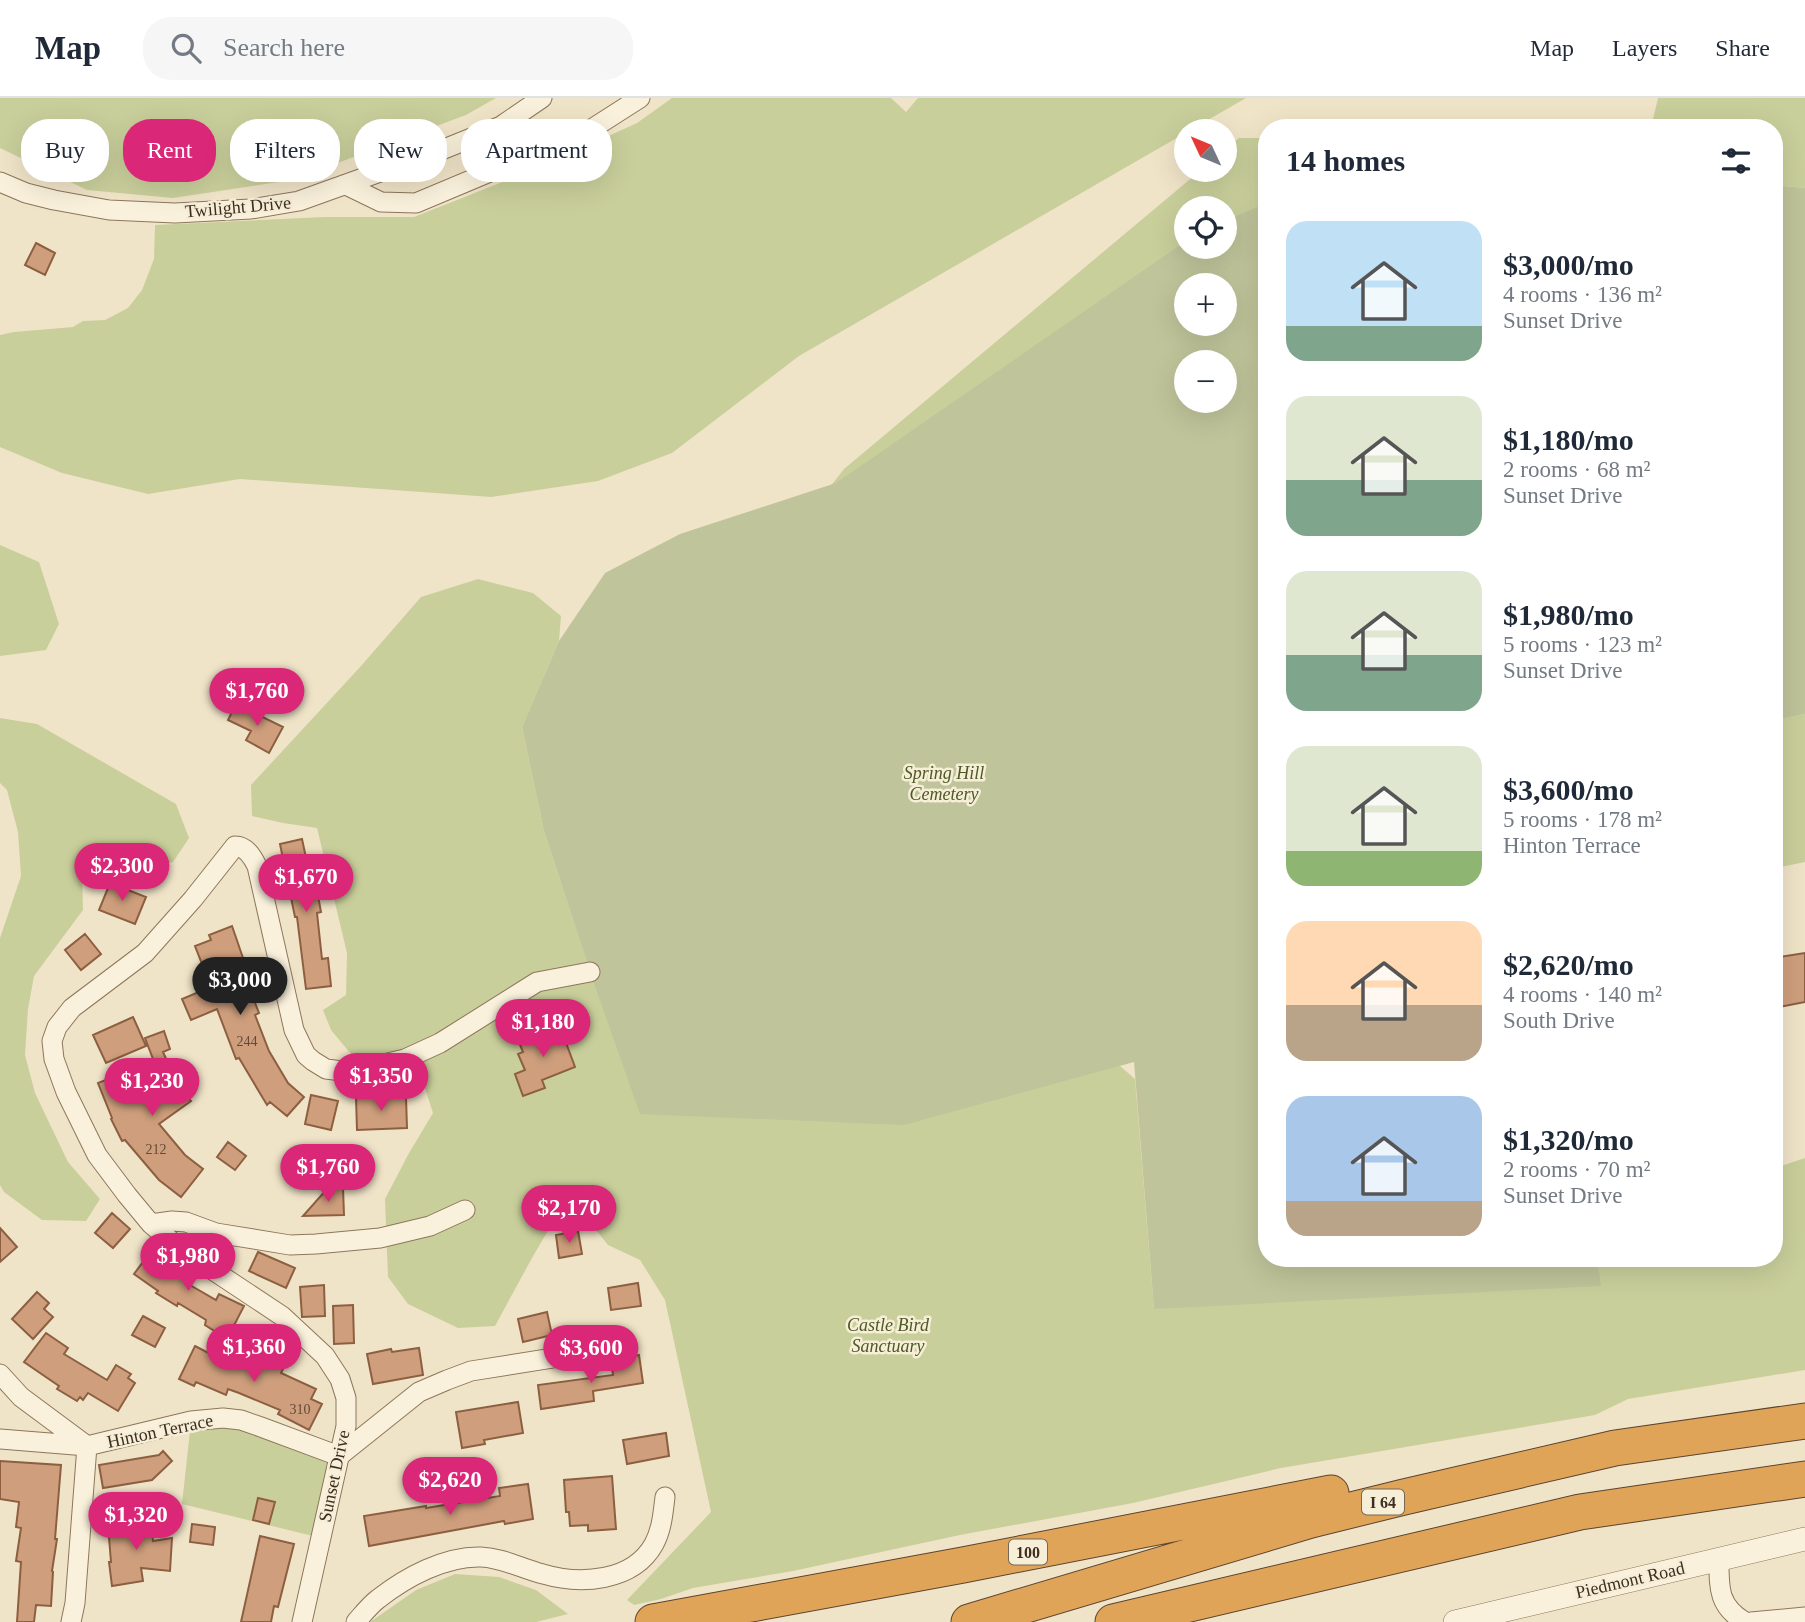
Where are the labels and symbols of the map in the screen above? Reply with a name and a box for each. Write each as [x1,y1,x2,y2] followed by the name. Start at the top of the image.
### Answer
[1174,119,1237,182] north arrow
[184,192,292,222] street label: Twilight Drive
[200,668,314,728] pin: $1,760
[904,763,984,804] park label: Spring Hill Cemetery
[65,844,179,903] pin: $2,300
[249,854,363,914] pin: $1,670
[183,958,297,1017] pin: $3,000
[486,1000,600,1059] pin: $1,180
[237,1034,258,1049] house number: 244
[324,1054,438,1113] pin: $1,350
[95,1058,209,1118] pin: $1,230
[146,1142,167,1157] house number: 212
[271,1144,385,1204] pin: $1,760
[512,1186,626,1245] pin: $2,170
[131,1234,245,1293] pin: $1,980
[847,1315,930,1356] park label: Castle Bird Sanctuary
[197,1324,311,1384] pin: $1,360
[534,1326,648,1385] pin: $3,600
[290,1402,311,1417] house number: 310
[105,1410,215,1452] street label: Hinton Terrace
[314,1428,354,1524] street label: Sunset Drive
[393,1458,507,1517] pin: $2,620
[1362,1490,1404,1514] road number: I 64
[79,1492,193,1552] pin: $1,320
[1009,1540,1047,1564] road number: 100
[1573,1558,1687,1602] street label: Piedmont Road

